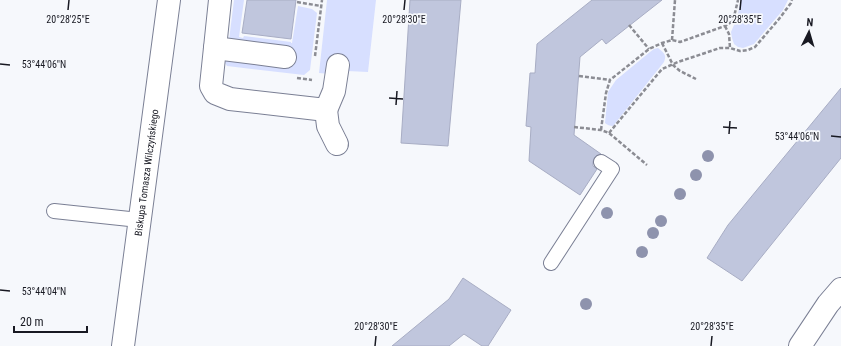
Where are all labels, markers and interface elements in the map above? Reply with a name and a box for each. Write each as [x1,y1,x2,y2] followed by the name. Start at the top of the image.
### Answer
[789,12,829,52] north arrow
[46,14,90,25] text: 20°28'25"E
[382,14,426,25] text: 20°28'30"E
[718,14,762,25] text: 20°28'35"E
[806,16,814,29] text: N
[22,59,66,70] text: 53°44'06"N
[132,108,160,237] street label: Biskupa Tomasza Wilczyńskiego
[775,131,819,142] text: 53°44'06"N
[22,286,66,297] text: 53°44'04"N
[14,308,87,334] scale bar
[20,315,44,329] text: 20 m
[354,321,398,332] text: 20°28'30"E
[690,321,734,332] text: 20°28'35"E

